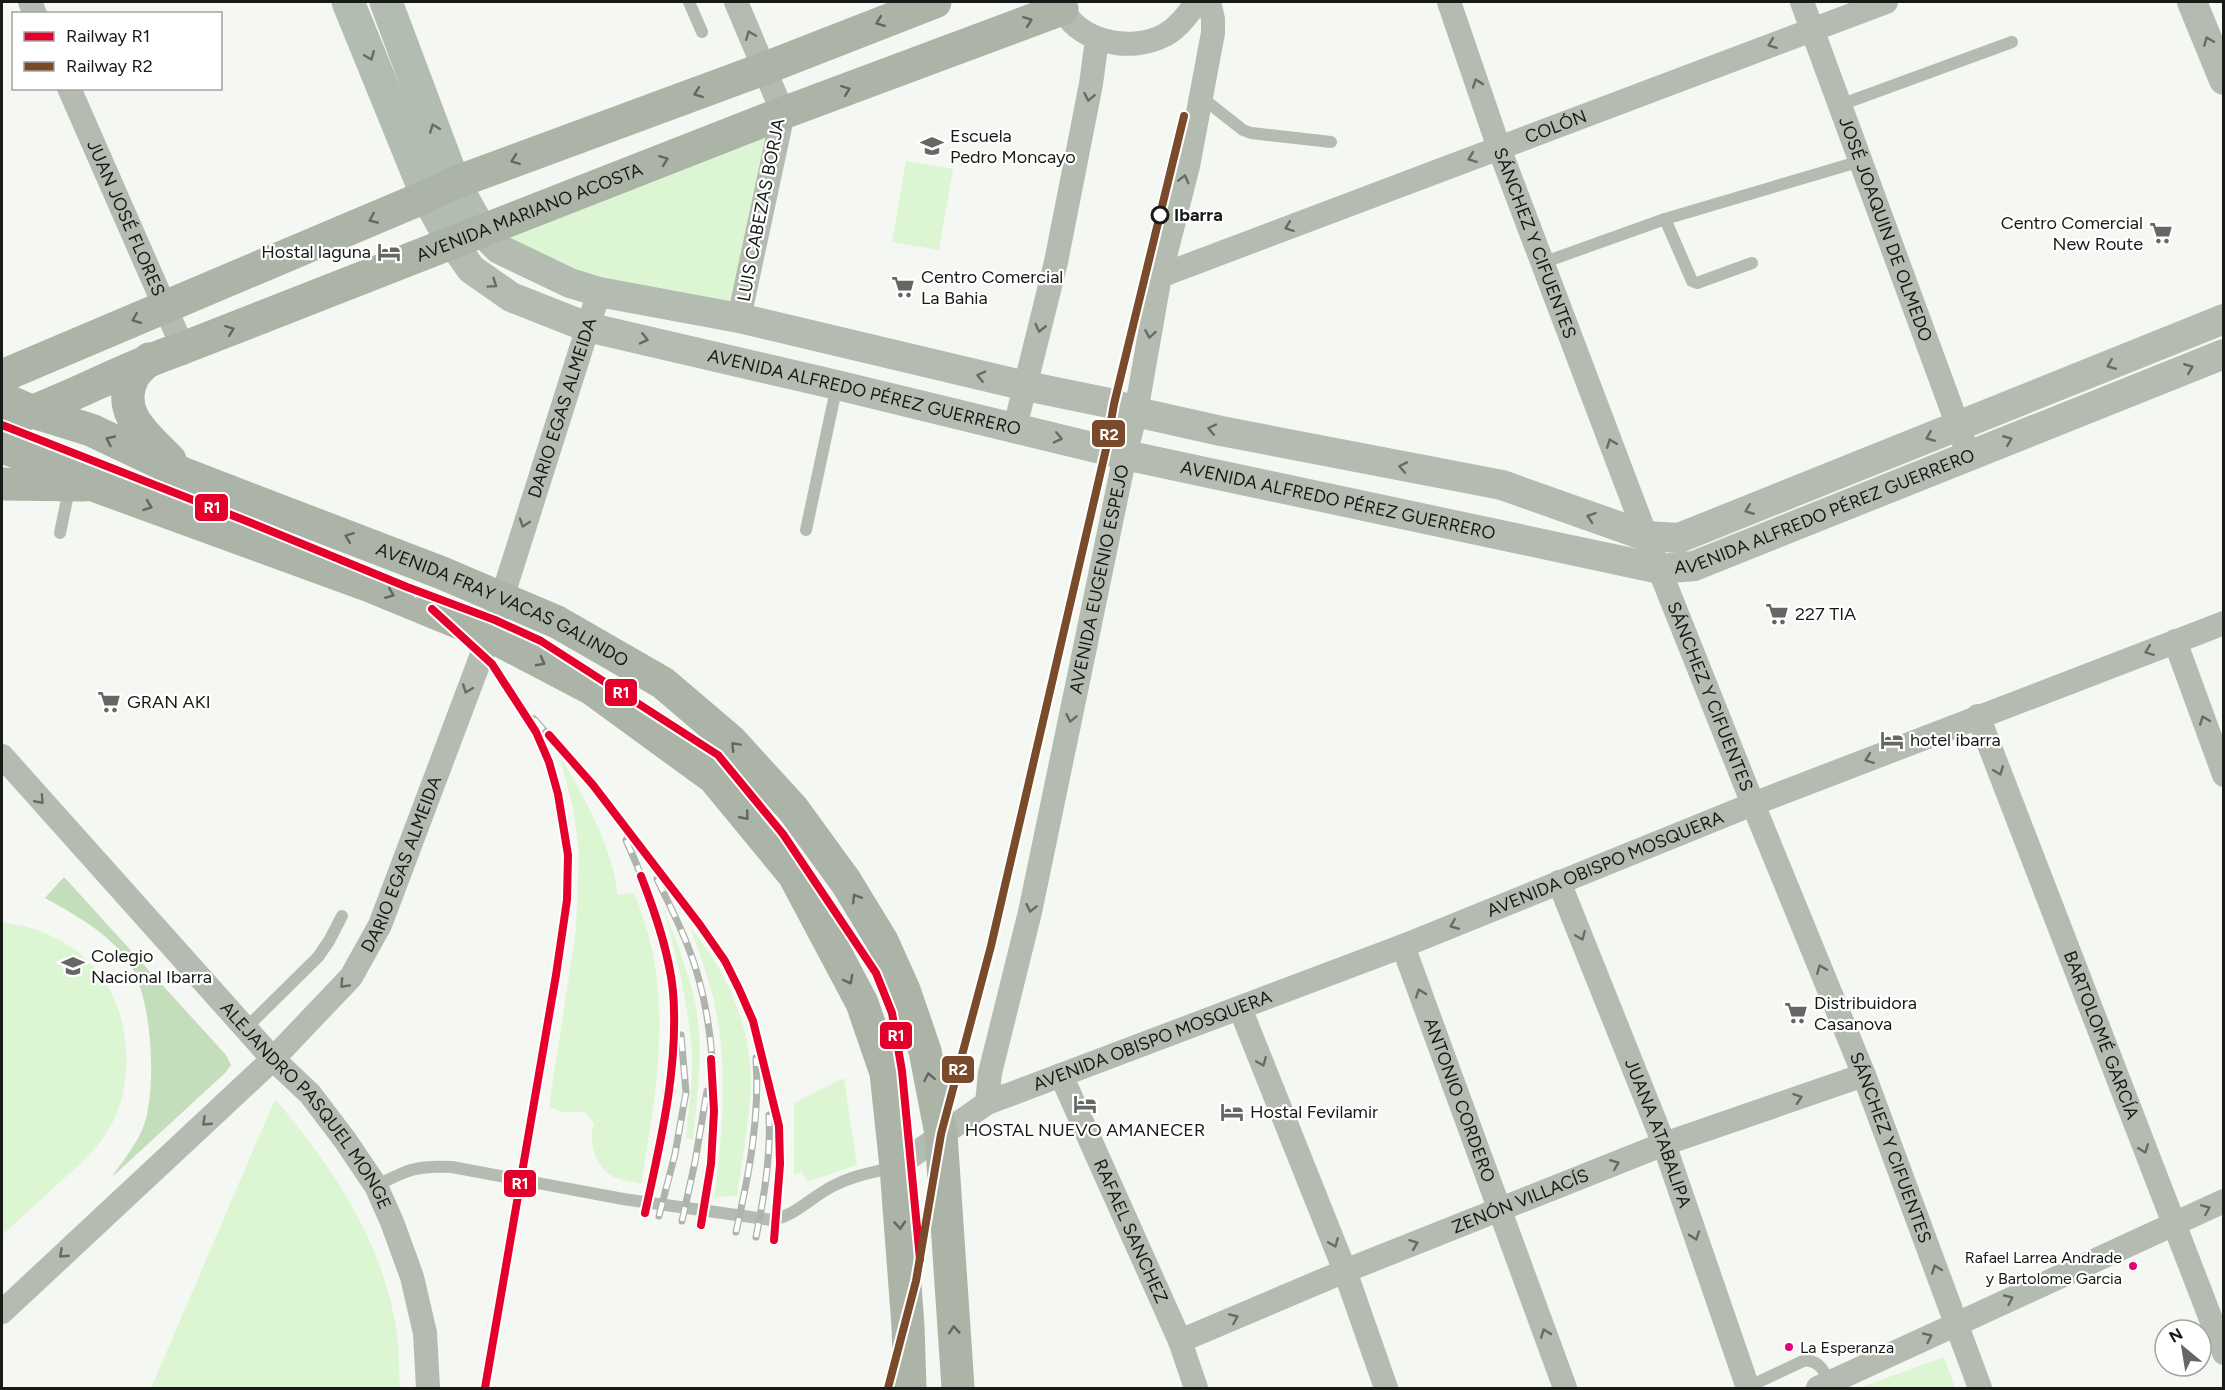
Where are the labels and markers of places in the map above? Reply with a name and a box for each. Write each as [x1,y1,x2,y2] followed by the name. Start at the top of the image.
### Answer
[950,125,1076,168] place label: Escuela Pedro Moncayo
[919,133,945,159] school or university icon: Escuela Pedro Moncayo
[1174,204,1223,226] place label: Ibarra
[1151,206,1169,224] marker: Ibarra
[2001,212,2143,255] place label: Centro Comercial New Route
[2148,220,2174,246] supermarket icon: Centro Comercial New Route
[376,239,402,265] hotel icon: Hostal laguna
[261,241,371,263] place label: Hostal laguna
[921,266,1063,309] place label: Centro Comercial La Bahia
[890,274,916,300] supermarket icon: Centro Comercial La Bahia
[1764,601,1790,627] supermarket icon: 227 TIA
[1795,603,1856,625] place label: 227 TIA
[96,689,122,715] supermarket icon: GRAN AKI
[127,691,211,713] place label: GRAN AKI
[1879,727,1905,753] hotel icon: hotel ibarra
[1910,729,2001,751] place label: hotel ibarra
[91,945,212,988] place label: Colegio Nacional Ibarra
[60,953,86,979] school or university icon: Colegio Nacional Ibarra
[1814,992,1917,1035] place label: Distribuidora Casanova
[1783,1000,1809,1026] supermarket icon: Distribuidora Casanova
[1072,1091,1098,1117] hotel icon: HOSTAL NUEVO AMANECER
[1219,1099,1245,1125] hotel icon: Hostal Fevilamir
[1250,1101,1378,1123] place label: Hostal Fevilamir
[965,1119,1205,1141] place label: HOSTAL NUEVO AMANECER
[1965,1248,2122,1288] place label: Rafael Larrea Andrade y Bartolome Garcia
[2127,1260,2139,1272] marker: Rafael Larrea Andrade y Bartolome Garcia
[1800,1338,1894,1357] place label: La Esperanza
[1783,1341,1795,1353] marker: La Esperanza

